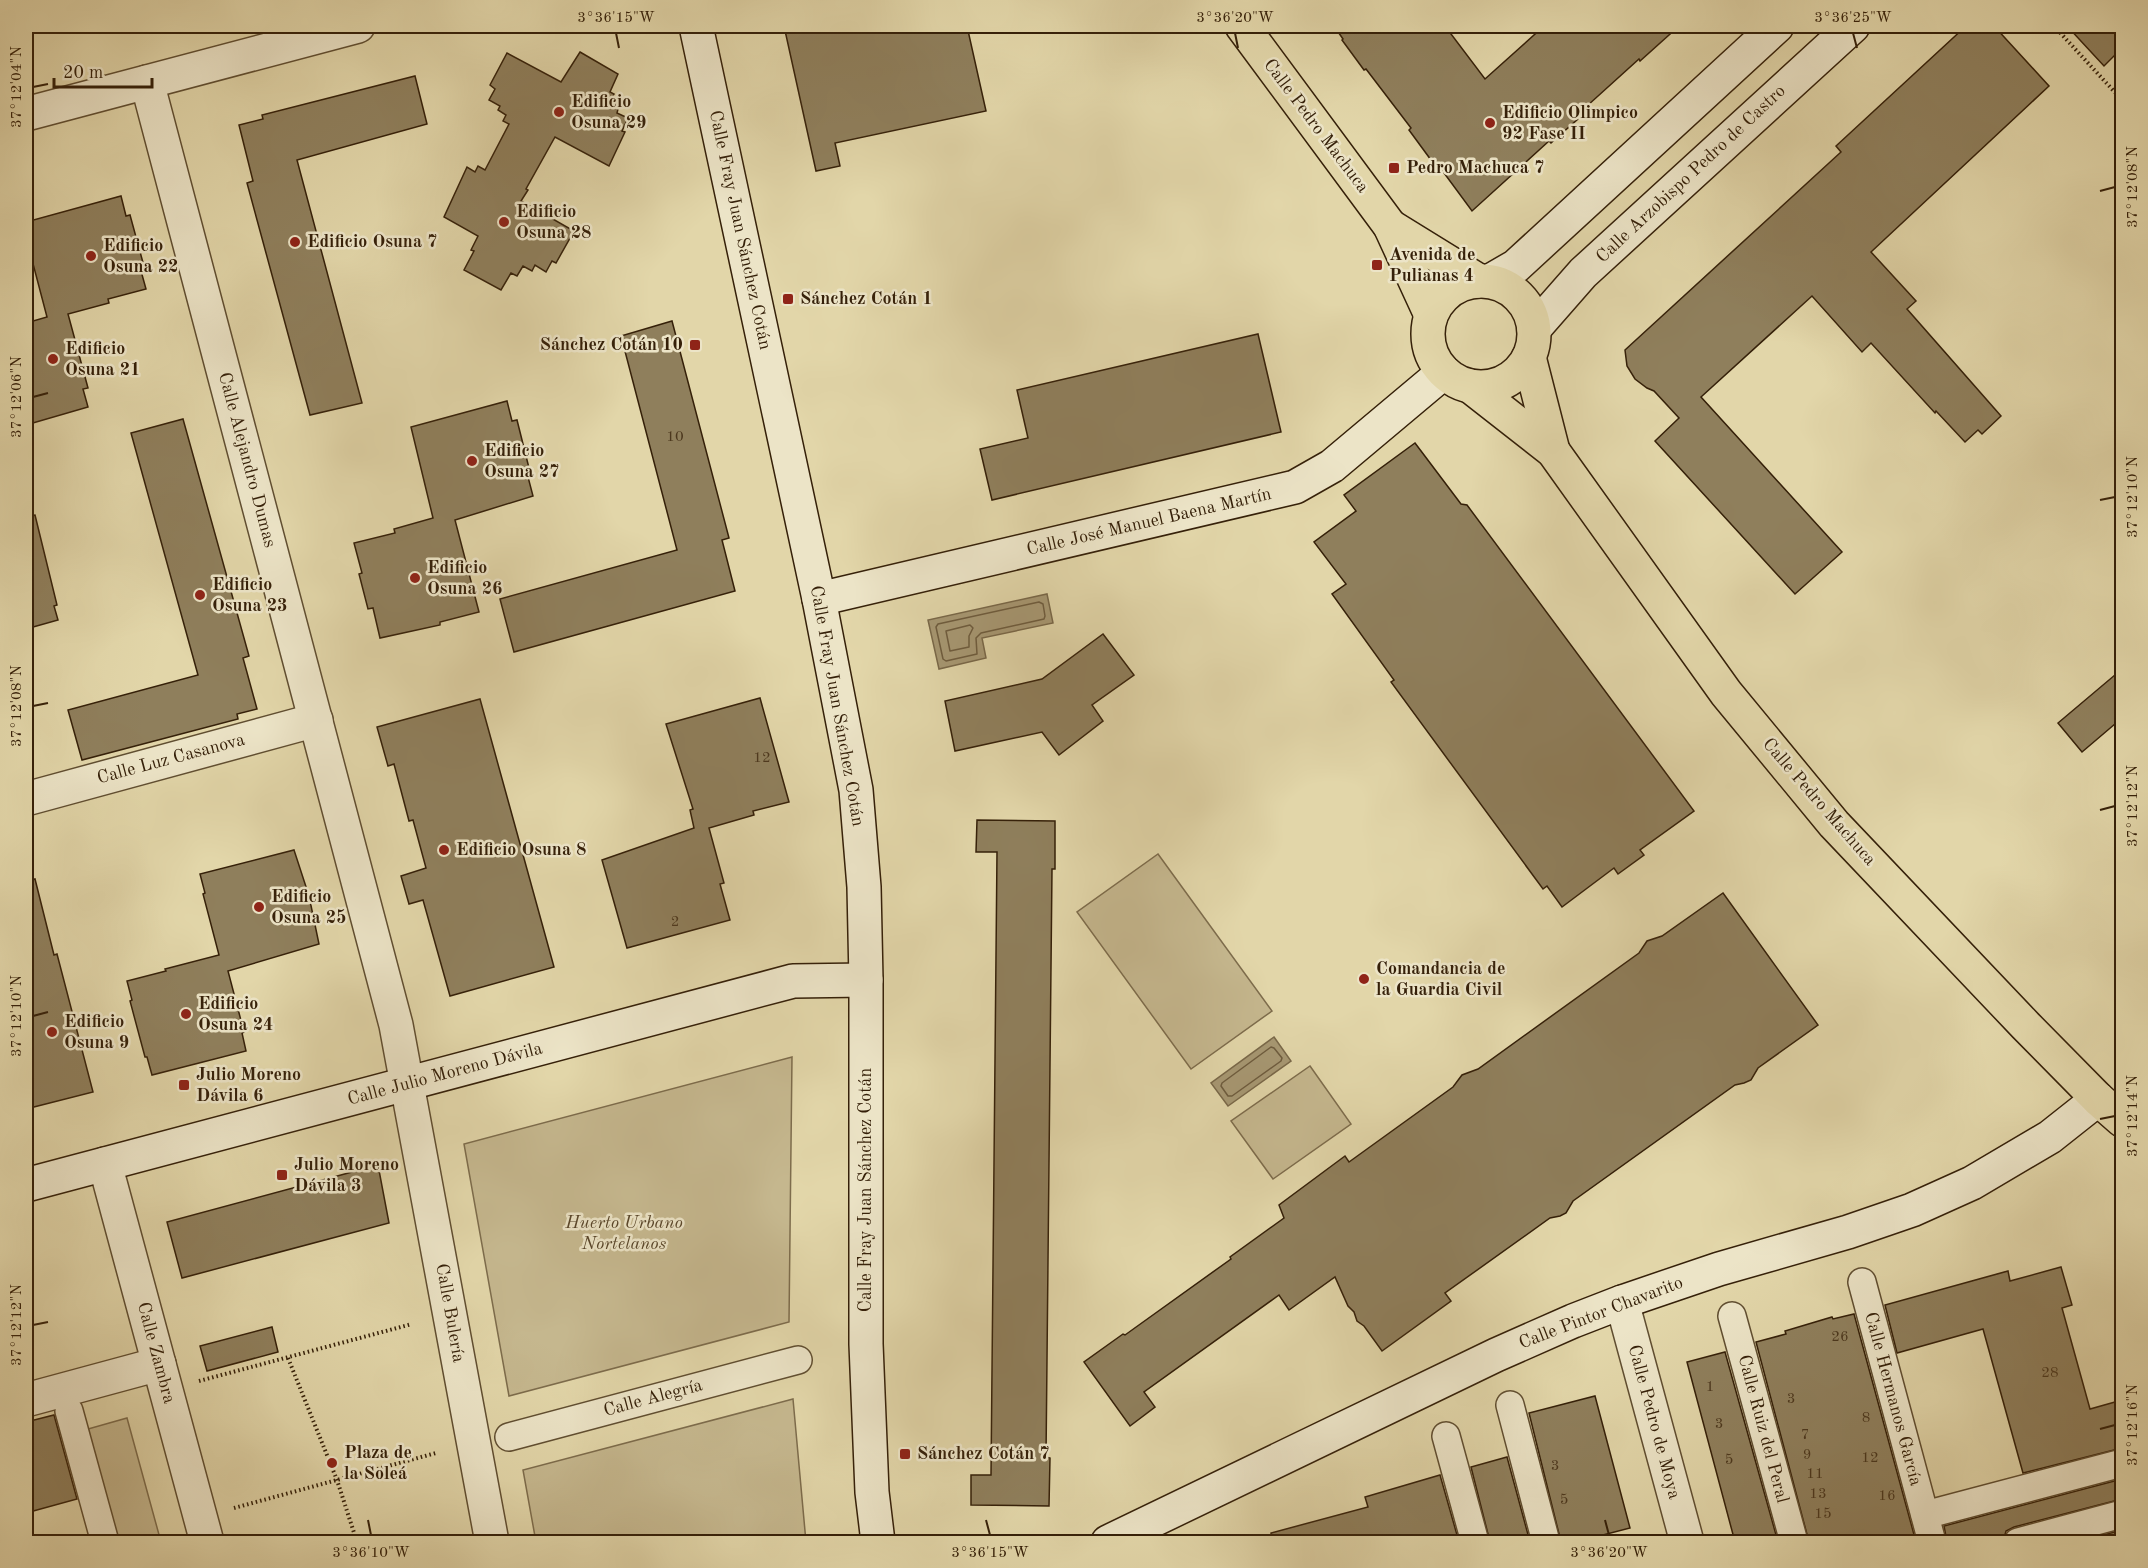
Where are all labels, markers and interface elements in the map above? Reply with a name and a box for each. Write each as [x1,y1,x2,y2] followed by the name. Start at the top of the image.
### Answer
[577,11,655,26] text: 3°36'15"W
[1196,11,1274,26] text: 3°36'20"W
[1814,11,1892,26] text: 3°36'25"W
[10,46,25,128] text: 37°12'04"N
[54,51,152,89] scale bar
[1260,56,1372,196] street label: Calle Pedro Machuca
[63,64,103,82] text: 20 m
[1593,82,1789,266] street label: Calle Arzobispo Pedro de Castro
[571,93,647,132] place label: Edificio Osuna 29
[1502,104,1638,143] place label: Edificio Olimpico 92 Fase II
[552,105,566,119] marker: Edificio Osuna 29
[706,109,774,352] street label: Calle Fray Juan Sánchez Cotán
[1483,116,1497,130] marker: Edificio Olimpico 92 Fase II
[2126,146,2141,228] text: 37°12'08"N
[1406,159,1544,177] place label: Pedro Machuca 7
[1387,161,1401,175] marker: Pedro Machuca 7
[516,203,592,242] place label: Edificio Osuna 28
[497,215,511,229] marker: Edificio Osuna 28
[307,233,438,251] place label: Edificio Osuna 7
[288,235,302,249] marker: Edificio Osuna 7
[103,237,179,276] place label: Edificio Osuna 22
[1389,246,1475,285] place label: Avenida de Pulianas 4
[84,249,98,263] marker: Edificio Osuna 22
[1370,258,1384,272] marker: Avenida de Pulianas 4
[800,290,933,308] place label: Sánchez Cotán 1
[781,292,795,306] marker: Sánchez Cotán 1
[540,336,683,354] place label: Sánchez Cotán 10
[688,338,702,352] marker: Sánchez Cotán 10
[65,340,141,379] place label: Edificio Osuna 21
[46,352,60,366] marker: Edificio Osuna 21
[10,356,25,438] text: 37°12'06"N
[215,370,279,550] street label: Calle Alejandro Dumas
[666,430,684,445] house number: 10
[484,442,560,481] place label: Edificio Osuna 27
[465,454,479,468] marker: Edificio Osuna 27
[2126,456,2141,538] text: 37°12'10"N
[1025,485,1273,559] street label: Calle José Manuel Baena Martín
[427,559,503,598] place label: Edificio Osuna 26
[408,571,422,585] marker: Edificio Osuna 26
[212,576,288,615] place label: Edificio Osuna 23
[807,584,867,828] street label: Calle Fray Juan Sánchez Cotán
[193,588,207,602] marker: Edificio Osuna 23
[10,665,25,747] text: 37°12'08"N
[95,731,247,787] street label: Calle Luz Casanova
[1759,735,1879,869] street label: Calle Pedro Machuca
[753,751,771,766] house number: 12
[2126,765,2141,847] text: 37°12'12"N
[456,841,587,859] place label: Edificio Osuna 8
[437,843,451,857] marker: Edificio Osuna 8
[271,888,347,927] place label: Edificio Osuna 25
[252,900,266,914] marker: Edificio Osuna 25
[671,915,679,930] house number: 2
[1376,960,1505,999] place label: Comandancia de la Guardia Civil
[1357,972,1371,986] marker: Comandancia de la Guardia Civil
[10,975,25,1057] text: 37°12'10"N
[198,995,274,1034] place label: Edificio Osuna 24
[179,1007,193,1021] marker: Edificio Osuna 24
[64,1013,129,1052] place label: Edificio Osuna 9
[45,1025,59,1039] marker: Edificio Osuna 9
[346,1039,544,1109] street label: Calle Julio Moreno Dávila
[196,1066,301,1105] place label: Julio Moreno Dávila 6
[857,1068,875,1312] street label: Calle Fray Juan Sánchez Cotán
[2126,1075,2141,1157] text: 37°12'14"N
[177,1078,191,1092] marker: Julio Moreno Dávila 6
[294,1156,399,1195] place label: Julio Moreno Dávila 3
[275,1168,289,1182] marker: Julio Moreno Dávila 3
[564,1214,683,1253] park label: Huerto Urbano Nortelanos
[432,1262,468,1364] street label: Calle Bulería
[1517,1273,1685,1353] street label: Calle Pintor Chavarito
[10,1284,25,1366] text: 37°12'12"N
[134,1300,178,1406] street label: Calle Zambra
[1861,1310,1925,1488] street label: Calle Hermanos García
[1831,1330,1849,1345] house number: 26
[1625,1343,1683,1501] street label: Calle Pedro de Moya
[1735,1353,1791,1505] street label: Calle Ruiz del Peral
[2041,1366,2059,1381] house number: 28
[602,1376,705,1420] street label: Calle Alegría
[1706,1380,1714,1395] house number: 1
[2126,1384,2141,1466] text: 37°12'16"N
[1787,1392,1795,1407] house number: 3
[1862,1411,1870,1426] house number: 8
[1715,1417,1723,1432] house number: 3
[1801,1428,1809,1443] house number: 7
[344,1444,412,1483] place label: Plaza de la Soleá
[917,1445,1050,1463] place label: Sánchez Cotán 7
[898,1447,912,1461] marker: Sánchez Cotán 7
[1803,1448,1811,1463] house number: 9
[1861,1451,1879,1466] house number: 12
[1725,1453,1733,1468] house number: 5
[325,1456,339,1470] marker: Plaza de la Soleá
[1551,1459,1559,1474] house number: 3
[1806,1467,1824,1482] house number: 11
[1809,1487,1827,1502] house number: 13
[1878,1489,1896,1504] house number: 16
[1560,1493,1568,1508] house number: 5
[1814,1507,1832,1522] house number: 15
[332,1546,410,1561] text: 3°36'10"W
[951,1546,1029,1561] text: 3°36'15"W
[1570,1546,1648,1561] text: 3°36'20"W

